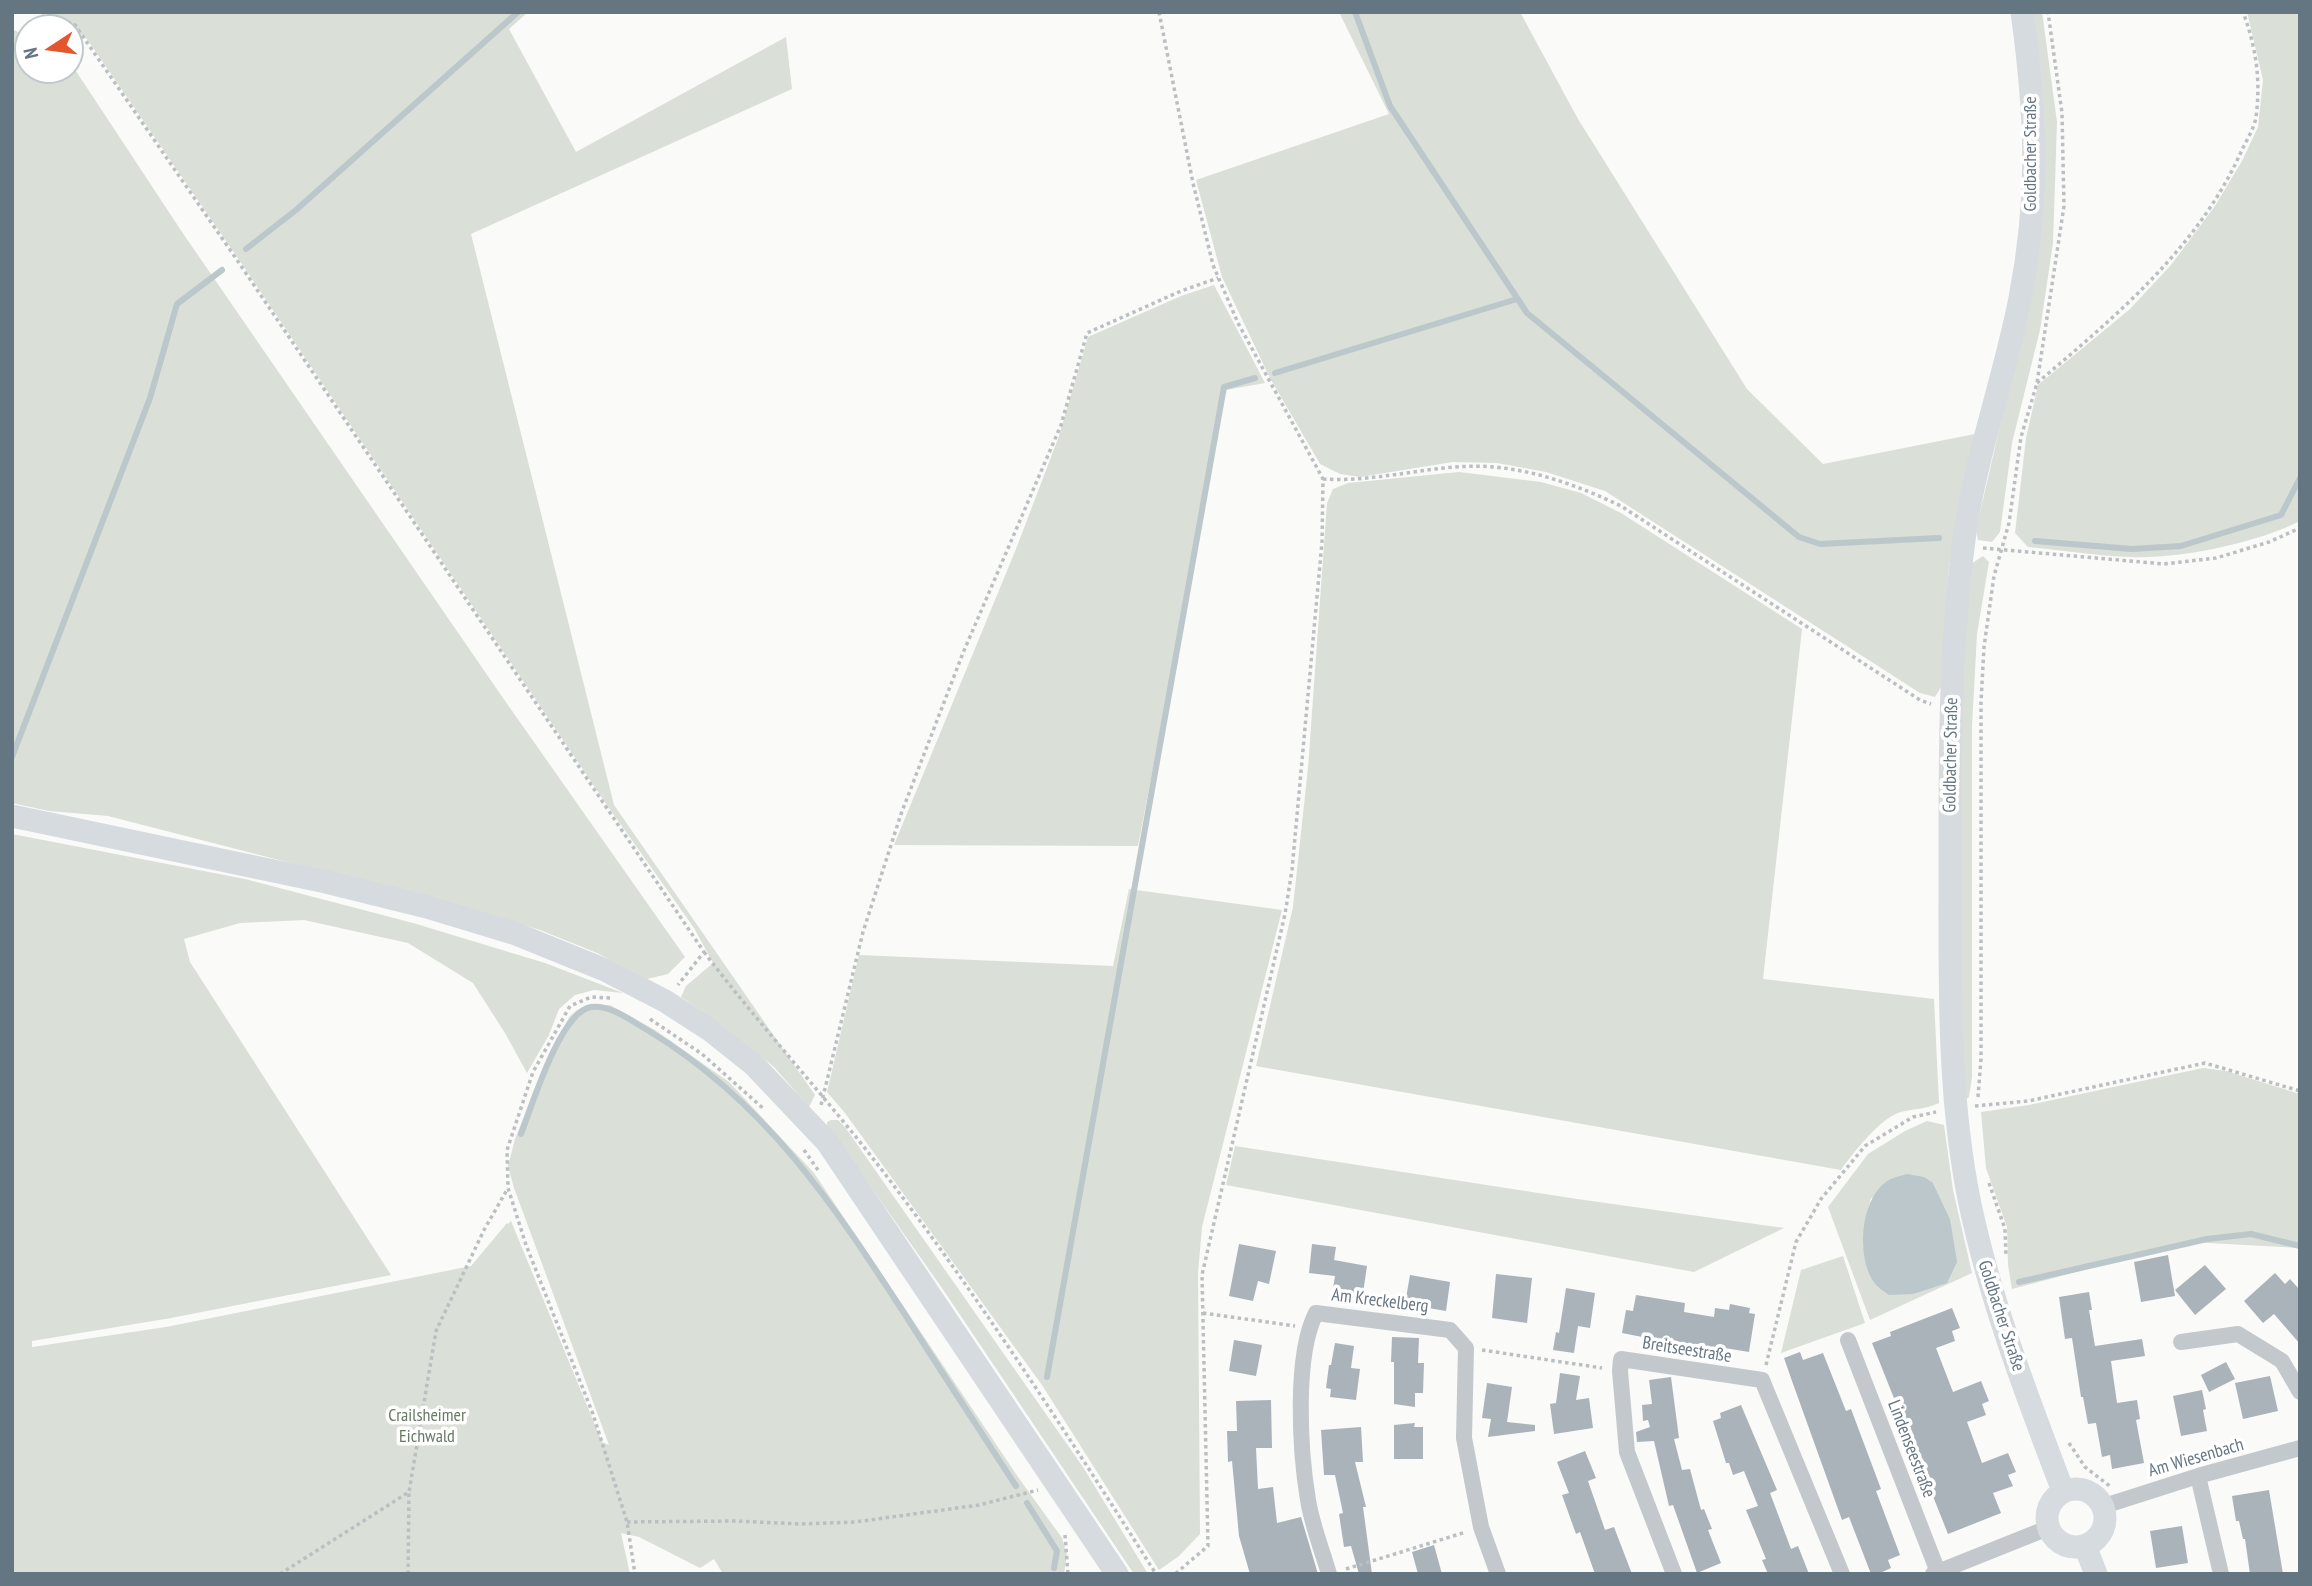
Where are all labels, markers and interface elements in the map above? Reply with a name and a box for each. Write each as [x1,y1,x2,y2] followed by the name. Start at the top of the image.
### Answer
[14,14,84,84] north arrow
[18,46,43,61] text: N
[2020,96,2042,212] street label: Goldbacher Straße
[1939,697,1963,813] street label: Goldbacher Straße
[1973,1258,2029,1374] street label: Goldbacher Straße
[1330,1284,1430,1318] street label: Am Kreckelberg
[1641,1332,1733,1368] street label: Breitseestraße
[1883,1397,1939,1501] street label: Lindenseestraße
[388,1405,466,1448] park label: Crailsheimer Eichwald
[2146,1434,2246,1482] street label: Am Wiesenbach

